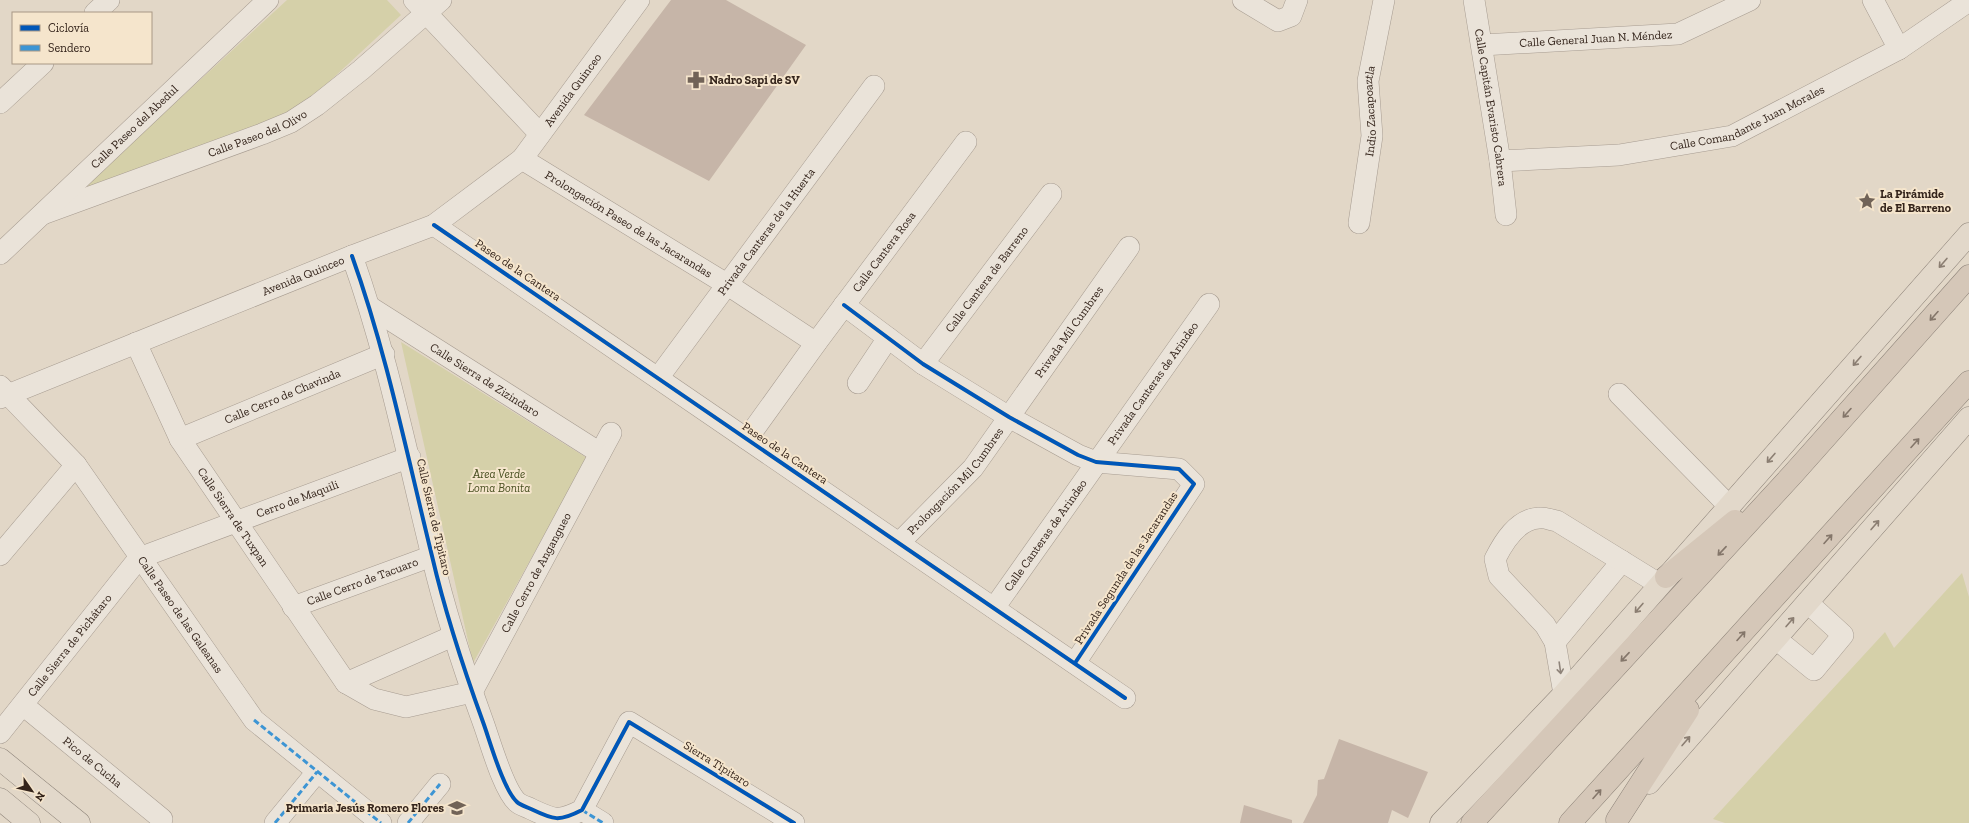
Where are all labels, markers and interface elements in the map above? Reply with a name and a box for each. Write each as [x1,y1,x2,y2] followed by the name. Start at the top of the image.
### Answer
[12,12,152,64] legend
[48,21,89,35] text: Ciclovía
[1519,27,1673,50] street label: Calle General Juan N. Méndez
[1472,28,1510,187] street label: Calle Capitán Evaristo Cabrera
[48,41,90,55] text: Sendero
[541,51,604,129] street label: Avenida Quinceo
[1361,64,1379,157] street label: Indio Zacapoaztla
[686,70,706,90] pharmacy icon: Nadro Sapi de SV
[709,73,800,87] place label: Nadro Sapi de SV
[88,82,181,171] street label: Calle Paseo del Abedul
[1669,82,1827,153] street label: Calle Comandante Juan Morales
[206,107,309,160] street label: Calle Paseo del Olivo
[715,165,818,298] street label: Privada Canteras de la Huerta
[543,168,715,281] street label: Prolongación Paseo de las Jacarandas
[1880,187,1952,215] place label: La Pirámide de El Barreno
[1857,191,1877,211] place icon: La Pirámide de El Barreno
[849,209,919,295] street label: Calle Cantera Rosa
[942,223,1031,335] street label: Calle Cantera de Barreno
[472,236,564,304] street label: Paseo de la Cantera
[260,253,346,298] street label: Avenida Quinceo
[1939,258,1948,268] one-way arrow
[1032,283,1106,381] street label: Privada Mil Cumbres
[1929,311,1938,321] one-way arrow
[1104,319,1201,448] street label: Privada Canteras de Arindeo
[427,340,542,420] street label: Calle Sierra de Zizindaro
[1853,355,1862,365] one-way arrow
[222,366,343,427] street label: Calle Cerro de Chavinda
[1843,408,1852,418] one-way arrow
[739,419,831,487] street label: Paseo de la Cantera
[904,425,1006,537] street label: Prolongación Mil Cumbres
[1910,437,1919,448] one-way arrow
[1766,453,1776,463] one-way arrow
[414,457,454,577] street label: Calle Sierra de Tipitaro
[194,465,272,569] street label: Calle Sierra de Tuxpan
[468,467,530,495] park label: Area Verde Loma Bonita
[254,477,341,521] street label: Cerro de Maquili
[1001,477,1090,594] street label: Calle Canteras de Arindeo
[1071,489,1181,647] street label: Privada Segunda de las Jacarandas
[498,510,574,635] street label: Calle Cerro de Angangueo
[1871,519,1880,530] one-way arrow
[1823,534,1832,544] one-way arrow
[1718,546,1727,556] one-way arrow
[135,553,226,676] street label: Calle Paseo de las Galeanas
[305,555,420,608] street label: Calle Cerro de Tacuaro
[25,591,115,699] street label: Calle Sierra de Pichátaro
[1634,603,1643,613] one-way arrow
[1785,617,1794,628] one-way arrow
[1736,631,1745,641] one-way arrow
[1620,652,1630,662] one-way arrow
[1556,661,1564,674] one-way arrow
[60,734,125,791] street label: Pico de Cucha
[1681,736,1690,746] one-way arrow
[681,738,753,790] street label: Sierra Tipitaro
[12,771,52,811] north arrow
[32,789,48,804] text: N
[1592,789,1601,799] one-way arrow
[447,798,467,818] school or university icon: Primaria Jesús Romero Flores
[286,801,444,815] place label: Primaria Jesús Romero Flores

